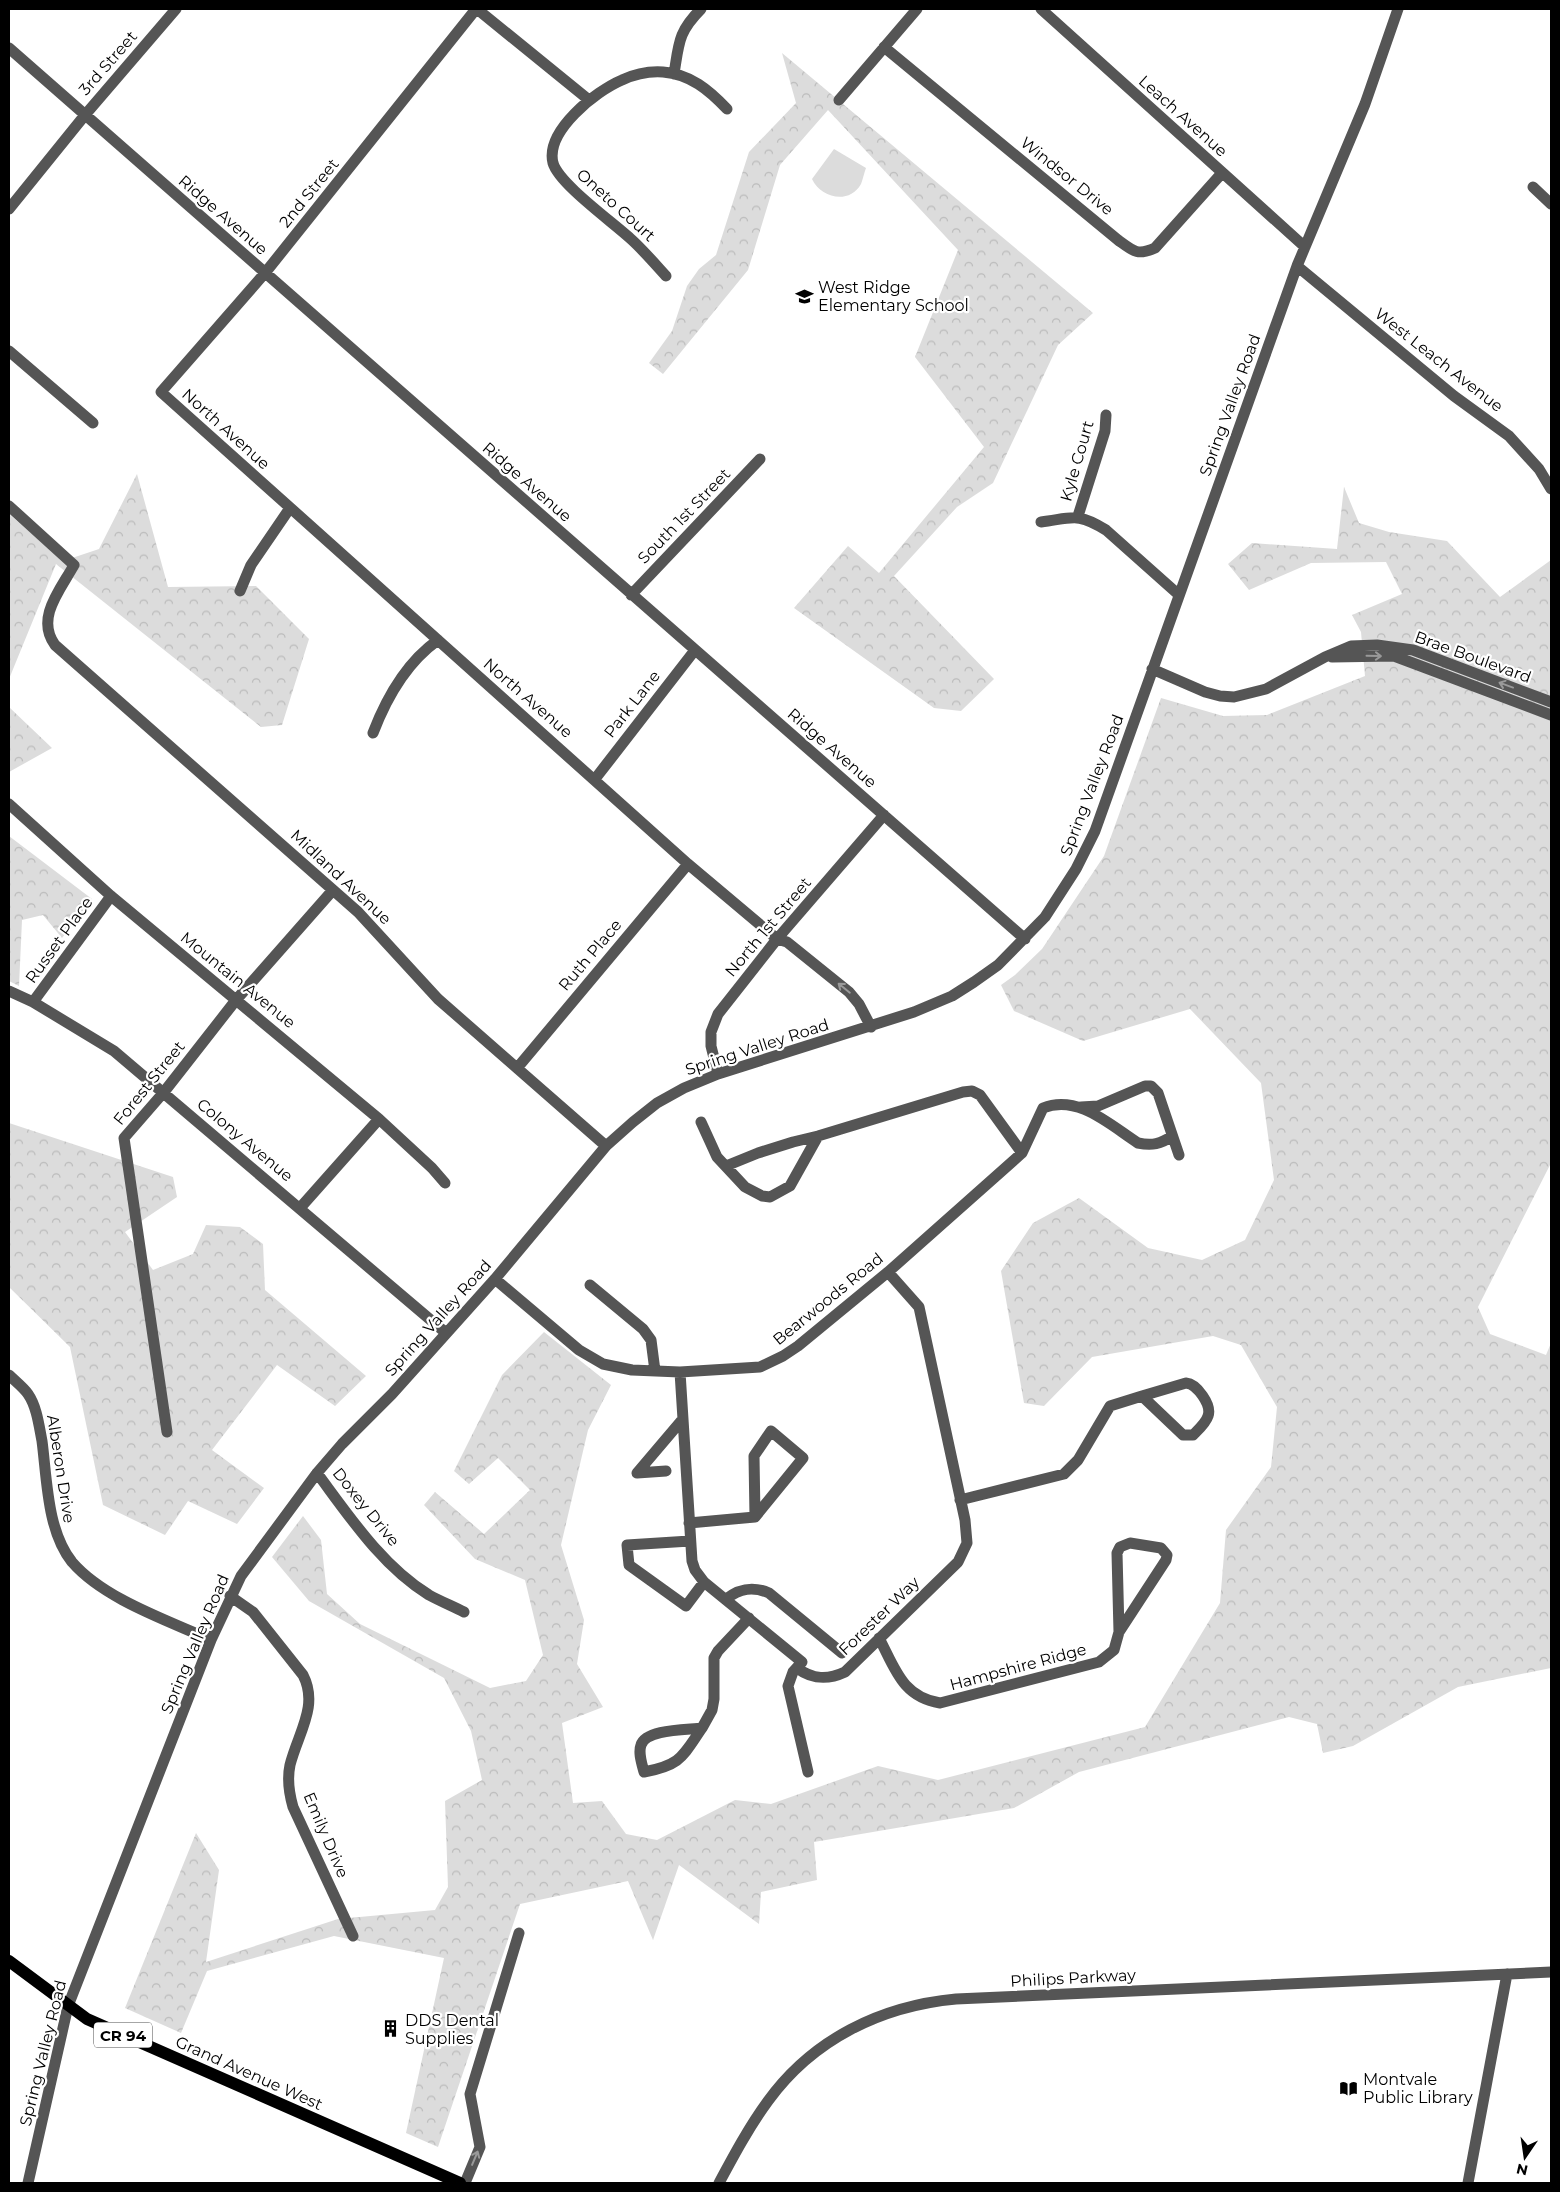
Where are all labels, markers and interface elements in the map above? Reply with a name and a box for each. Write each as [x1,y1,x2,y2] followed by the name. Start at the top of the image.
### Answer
[75,27,141,99] street label: 3rd Street
[1135,71,1231,161] street label: Leach Avenue
[1017,133,1117,219] street label: Windsor Drive
[275,154,343,231] street label: 2nd Street
[573,165,660,246] street label: Oneto Court
[175,171,271,259] street label: Ridge Avenue
[818,278,969,315] place label: West Ridge Elementary School
[794,286,814,306] school or university icon: West Ridge Elementary School
[1371,304,1507,416] street label: West Leach Avenue
[1195,331,1265,479] street label: Spring Valley Road
[178,385,274,473] street label: North Avenue
[1056,418,1098,504] street label: Kyle Court
[479,438,575,526] street label: Ridge Avenue
[634,464,735,567] street label: South 1st Street
[1412,627,1534,687] street label: Brae Boulevard
[1366,651,1382,660] one-way arrow
[480,654,576,742] street label: North Avenue
[600,667,664,741] street label: Park Lane
[1498,680,1514,689] one-way arrow
[784,704,880,792] street label: Ridge Avenue
[1056,712,1128,858] street label: Spring Valley Road
[287,826,395,928] street label: Midland Avenue
[721,873,815,981] street label: North 1st Street
[21,893,97,987] street label: Russet Place
[555,915,625,995] street label: Ruth Place
[177,928,299,1032] street label: Mountain Avenue
[837,982,850,993] one-way arrow
[683,1015,831,1079] street label: Spring Valley Road
[109,1037,189,1129] street label: Forest Street
[193,1094,297,1186] street label: Colony Avenue
[769,1249,887,1349] street label: Bearwoods Road
[381,1256,495,1380] street label: Spring Valley Road
[43,1413,79,1525] street label: Alberon Drive
[329,1464,403,1550] street label: Doxey Drive
[157,1571,233,1717] street label: Spring Valley Road
[835,1573,923,1659] street label: Forester Way
[948,1640,1088,1694] street label: Hampshire Ridge
[299,1789,353,1881] street label: Emily Drive
[1010,1965,1137,1991] street label: Philips Parkway
[16,1978,70,2128] street label: Spring Valley Road
[405,2011,499,2048] place label: DDS Dental Supplies
[381,2019,401,2039] building icon: DDS Dental Supplies
[94,2022,152,2048] road number: CR 94
[173,2032,326,2114] street label: Grand Avenue West
[1363,2070,1473,2107] place label: Montvale Public Library
[1339,2078,1359,2098] library icon: Montvale Public Library
[1500,2132,1550,2182] north arrow
[471,2151,481,2166] one-way arrow
[1515,2160,1530,2180] text: N

